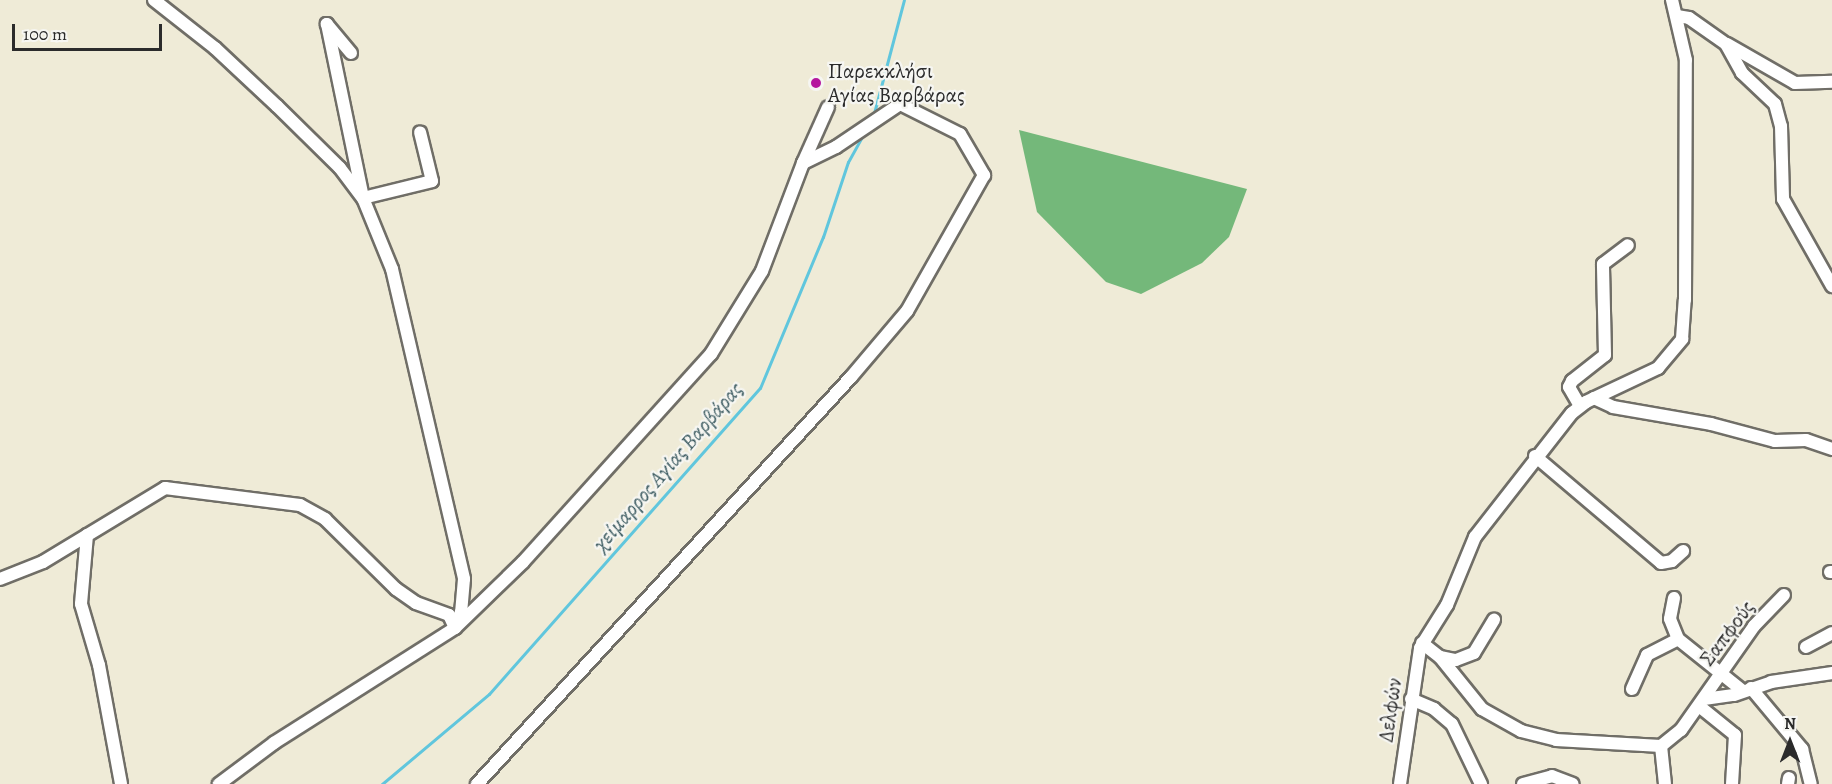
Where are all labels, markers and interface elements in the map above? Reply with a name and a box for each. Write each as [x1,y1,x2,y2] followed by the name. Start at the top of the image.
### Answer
[15,12,165,50] scale bar
[23,22,67,46] text: 100 m
[828,58,964,108] place label: Παρεκκλήσι Αγίας Βαρβάρας
[809,76,823,90] marker: Παρεκκλήσι Αγίας Βαρβάρας
[587,377,749,557] water label: χείμαρρος Αγίας Βαρβάρας
[1694,596,1760,670] street label: Σαπφούς
[1373,676,1407,744] street label: Δελφών
[1760,712,1820,772] north arrow
[1784,713,1796,735] text: N

